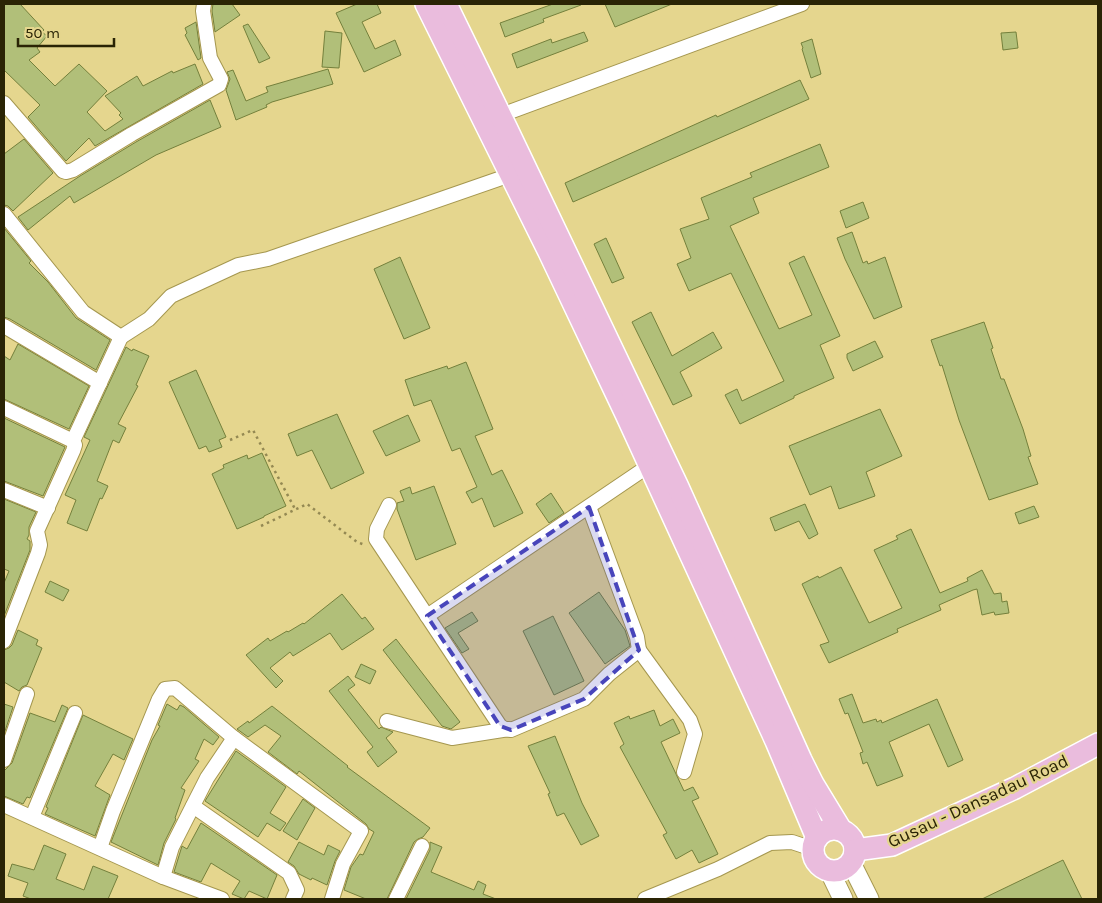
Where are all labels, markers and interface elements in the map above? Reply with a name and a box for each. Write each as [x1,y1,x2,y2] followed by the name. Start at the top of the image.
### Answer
[18,15,114,47] scale bar
[25,24,60,42] text: 50 m
[884,749,1072,853] street label: Gusau - Dansadau Road

